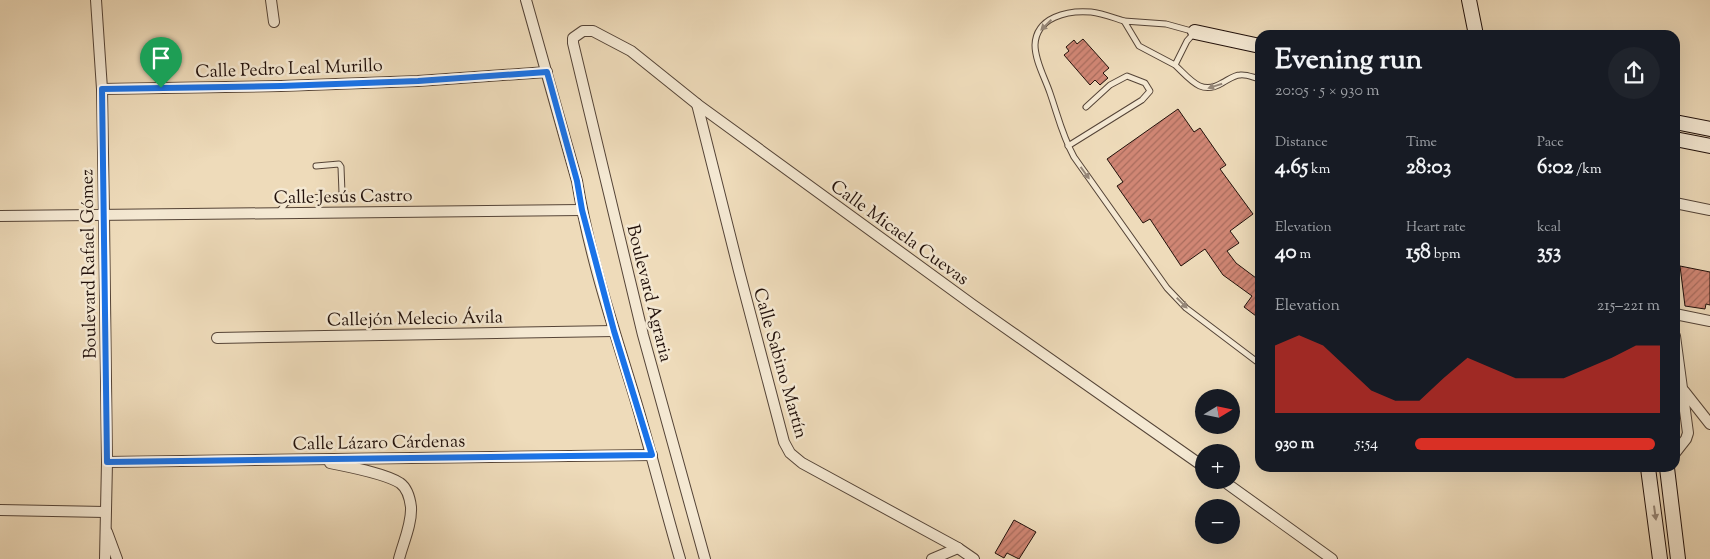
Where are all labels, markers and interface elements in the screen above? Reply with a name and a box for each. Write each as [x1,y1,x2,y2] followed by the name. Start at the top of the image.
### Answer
[1040,19,1052,31] one-way arrow
[140,37,182,88] pin
[1275,41,1422,81] text: Evening run
[147,44,175,72] icon: arrive
[1608,47,1660,99] button: share
[195,54,383,86] street label: Calle Pedro Leal Murillo
[1275,80,1380,103] text: 20:05 · 5 × 930 m
[1207,82,1222,90] one-way arrow
[1275,133,1328,153] text: Distance
[1406,133,1437,153] text: Time
[1537,133,1564,153] text: Pace
[1275,153,1308,183] text: 4.65
[1406,153,1451,183] text: 28:03
[1537,153,1573,183] text: 6:02
[1308,160,1330,180] text: km
[1573,160,1602,180] text: /km
[1080,166,1090,180] one-way arrow
[75,169,105,359] street label: Boulevard Rafael Gómez
[824,174,973,293] street label: Calle Micaela Cuevas
[273,184,413,212] street label: Calle Jesús Castro
[1275,218,1332,238] text: Elevation
[1406,218,1466,238] text: Heart rate
[1537,218,1561,238] text: kcal
[618,222,678,365] street label: Boulevard Agraria
[1275,238,1297,268] text: 40
[1406,238,1431,268] text: 158
[1537,238,1561,268] text: 353
[1297,245,1311,265] text: m
[1431,245,1461,265] text: bpm
[745,285,813,442] street label: Calle Sabino Martín
[1275,295,1340,318] text: Elevation
[1597,295,1660,318] text: 215–221 m
[1176,297,1188,309] one-way arrow
[327,305,503,335] street label: Callejón Melecio Ávila
[1195,389,1240,434] north arrow
[1195,389,1240,544] map controls
[293,429,466,459] street label: Calle Lázaro Cárdenas
[1275,433,1314,456] text: 930 m
[1355,433,1378,456] text: 5:54
[1195,444,1240,489] button: +
[1195,499,1240,544] button: −
[1651,506,1659,522] one-way arrow

